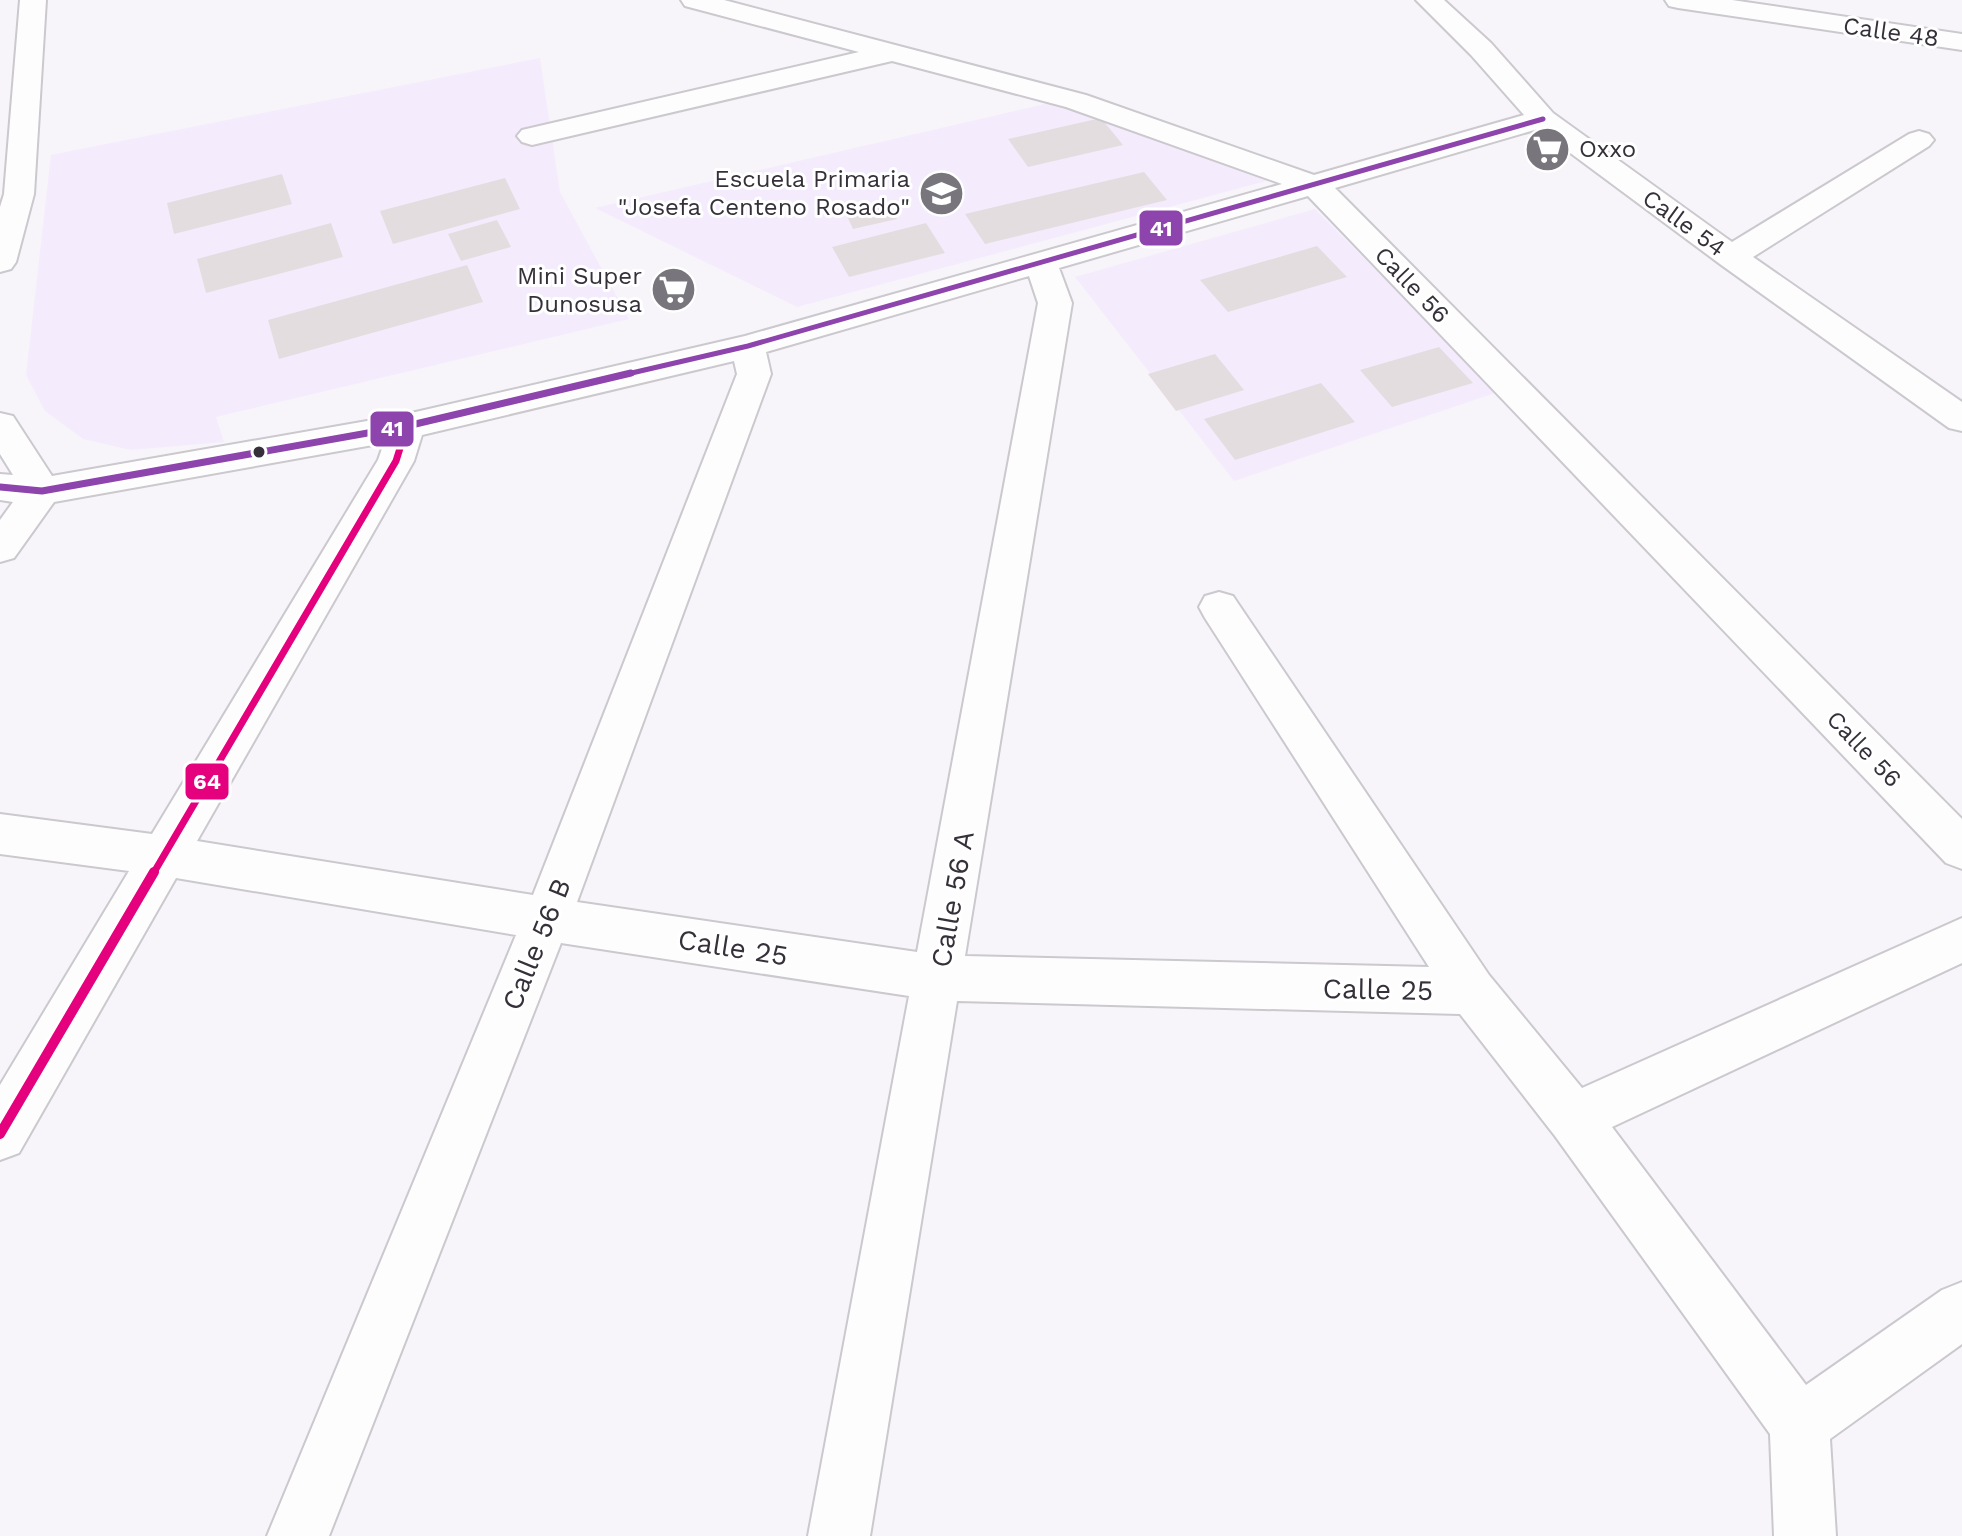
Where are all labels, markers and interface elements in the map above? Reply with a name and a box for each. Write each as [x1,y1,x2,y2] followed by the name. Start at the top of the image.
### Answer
[1841,11,1941,53] street label: Calle 48
[1524,125,1572,173] supermarket icon: Oxxo
[1579,135,1636,163] place label: Oxxo
[618,165,910,221] place label: Escuela Primaria "Josefa Centeno Rosado"
[917,169,965,217] school or university icon: Escuela Primaria "Josefa Centeno Rosado"
[1637,184,1731,262] street label: Calle 54
[1138,209,1184,247] line badge: 41
[1149,216,1173,241] text: 41
[1369,241,1455,329] street label: Calle 56
[517,262,642,318] place label: Mini Super Dunosusa
[649,266,697,314] supermarket icon: Mini Super Dunosusa
[369,410,415,448] line badge: 41
[380,416,404,441] text: 41
[251,444,267,460] unlabelled marker
[1821,705,1907,793] street label: Calle 56
[184,762,230,801] line badge: 64
[193,769,221,794] text: 64
[924,828,981,970] street label: Calle 56 A
[495,874,578,1015] street label: Calle 56 B
[676,923,790,972] street label: Calle 25
[1322,972,1434,1007] street label: Calle 25

